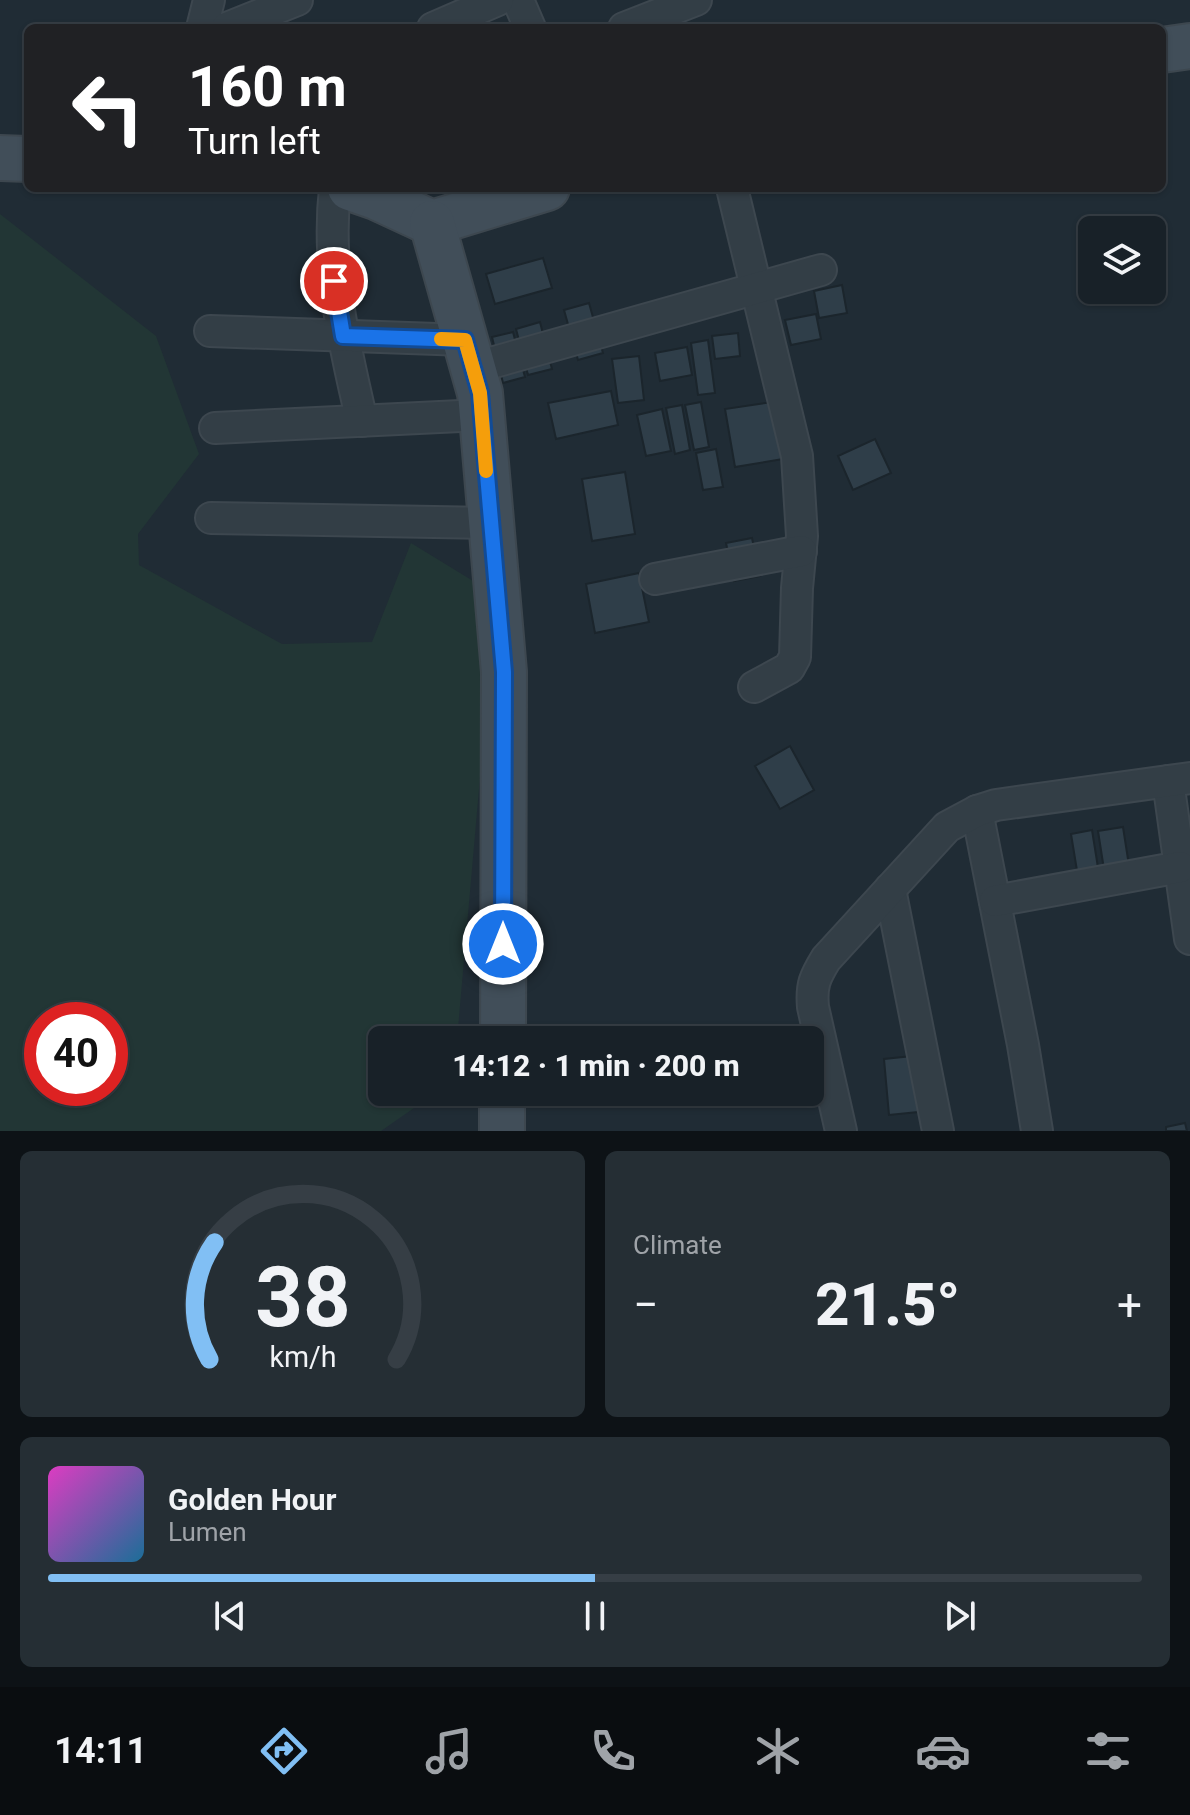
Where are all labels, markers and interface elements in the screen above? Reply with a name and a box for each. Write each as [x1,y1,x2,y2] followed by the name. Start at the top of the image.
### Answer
[188,54,347,120] text: 160 m
[56,56,160,160] icon: left
[188,121,321,163] text: Turn left
[1078,216,1166,304] map controls
[1078,216,1166,304] button: layers
[300,247,368,315] pin
[312,259,356,303] icon: arrive
[461,902,545,986] position arrow
[24,1002,128,1106] speed limit sign: 40
[452,1048,740,1083] text: 14:12 · 1 min · 200 m
[633,1230,722,1260] text: Climate
[255,1249,350,1346] text: 38
[815,1269,960,1340] text: 21.5°
[633,1279,658,1331] text: −
[1117,1279,1142,1331] text: +
[269,1340,336,1374] text: km/h
[168,1482,337,1517] text: Golden Hour
[168,1517,247,1547] text: Lumen
[208,1594,252,1638] icon: previous
[573,1594,617,1638] icon: pause
[938,1594,982,1638] icon: next
[256,1723,312,1779] icon: directions
[421,1723,477,1779] icon: music
[585,1723,641,1779] icon: phone
[750,1723,806,1779] icon: climate
[915,1723,971,1779] icon: car
[1080,1723,1136,1779] icon: filters
[54,1730,147,1772] text: 14:11

